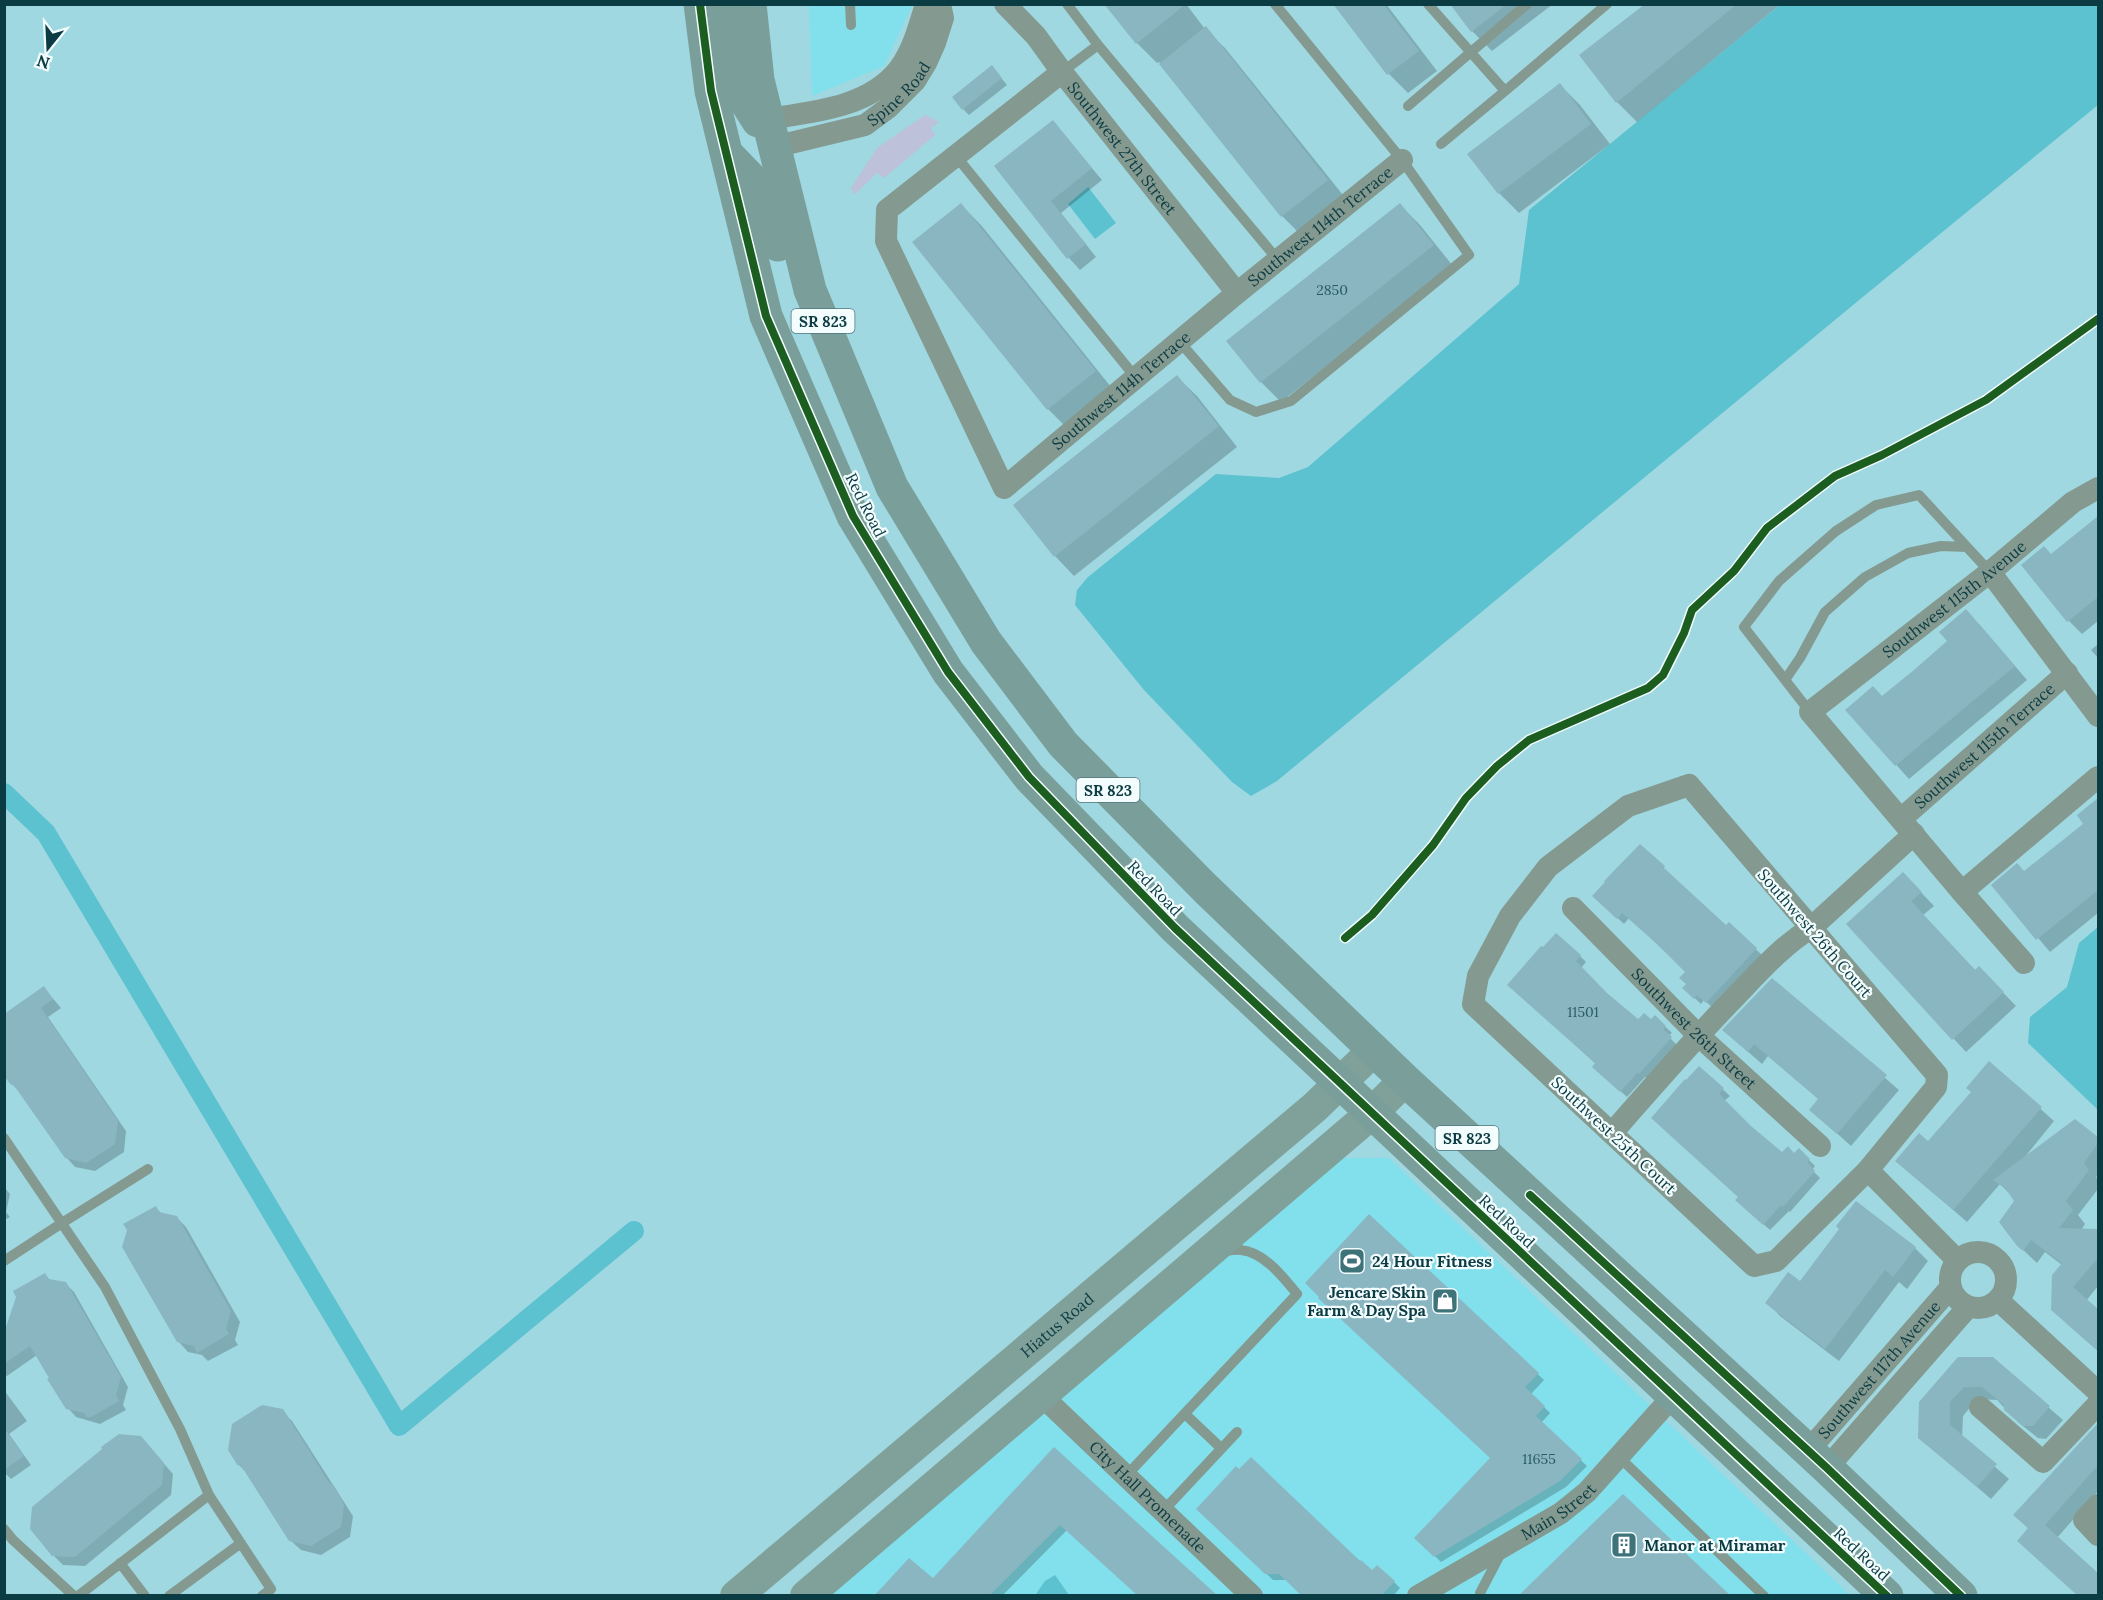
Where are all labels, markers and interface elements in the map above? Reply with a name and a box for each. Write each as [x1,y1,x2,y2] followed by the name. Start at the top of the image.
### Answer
[18,18,78,78] north arrow
[34,51,52,74] text: N
[863,57,935,130] street label: Spine Road
[1063,77,1182,219] street label: Southwest 27th Street
[1243,161,1397,291] street label: Southwest 114th Terrace
[1316,281,1348,299] house number: 2850
[792,309,854,333] road number: SR 823
[1048,326,1194,454] street label: Southwest 114h Terrace
[841,470,891,541] street label: Red Road
[1878,536,2030,662] street label: Southwest 115th Avenue
[1910,678,2059,813] street label: Southwest 115th Terrace
[1076,778,1140,802] road number: SR 823
[1124,856,1187,920] street label: Red Road
[1754,865,1877,1002] street label: Southwest 26th Court
[1628,964,1761,1094] street label: Southwest 26th Street
[1567,1003,1599,1021] house number: 11501
[1547,1072,1681,1199] street label: Southwest 25th Court
[1436,1126,1498,1150] road number: SR 823
[1475,1190,1540,1252] street label: Red Road
[1337,1246,1367,1276] sports icon: 24 Hour Fitness
[1372,1251,1492,1271] place label: 24 Hour Fitness
[1307,1282,1427,1320] place label: Jencare Skin Farm & Day Spa
[1430,1286,1460,1316] shop icon: Jencare Skin Farm & Day Spa
[1016,1288,1098,1362] street label: Hiatus Road
[1813,1296,1945,1443] street label: Southwest 117th Avenue
[1085,1436,1210,1557] street label: City Hall Promenade
[1522,1450,1556,1468] house number: 11655
[1517,1478,1601,1544] street label: Main Street
[1830,1523,1895,1585] street label: Red Road
[1609,1530,1639,1560] building icon: Manor at Miramar
[1644,1535,1786,1555] place label: Manor at Miramar

